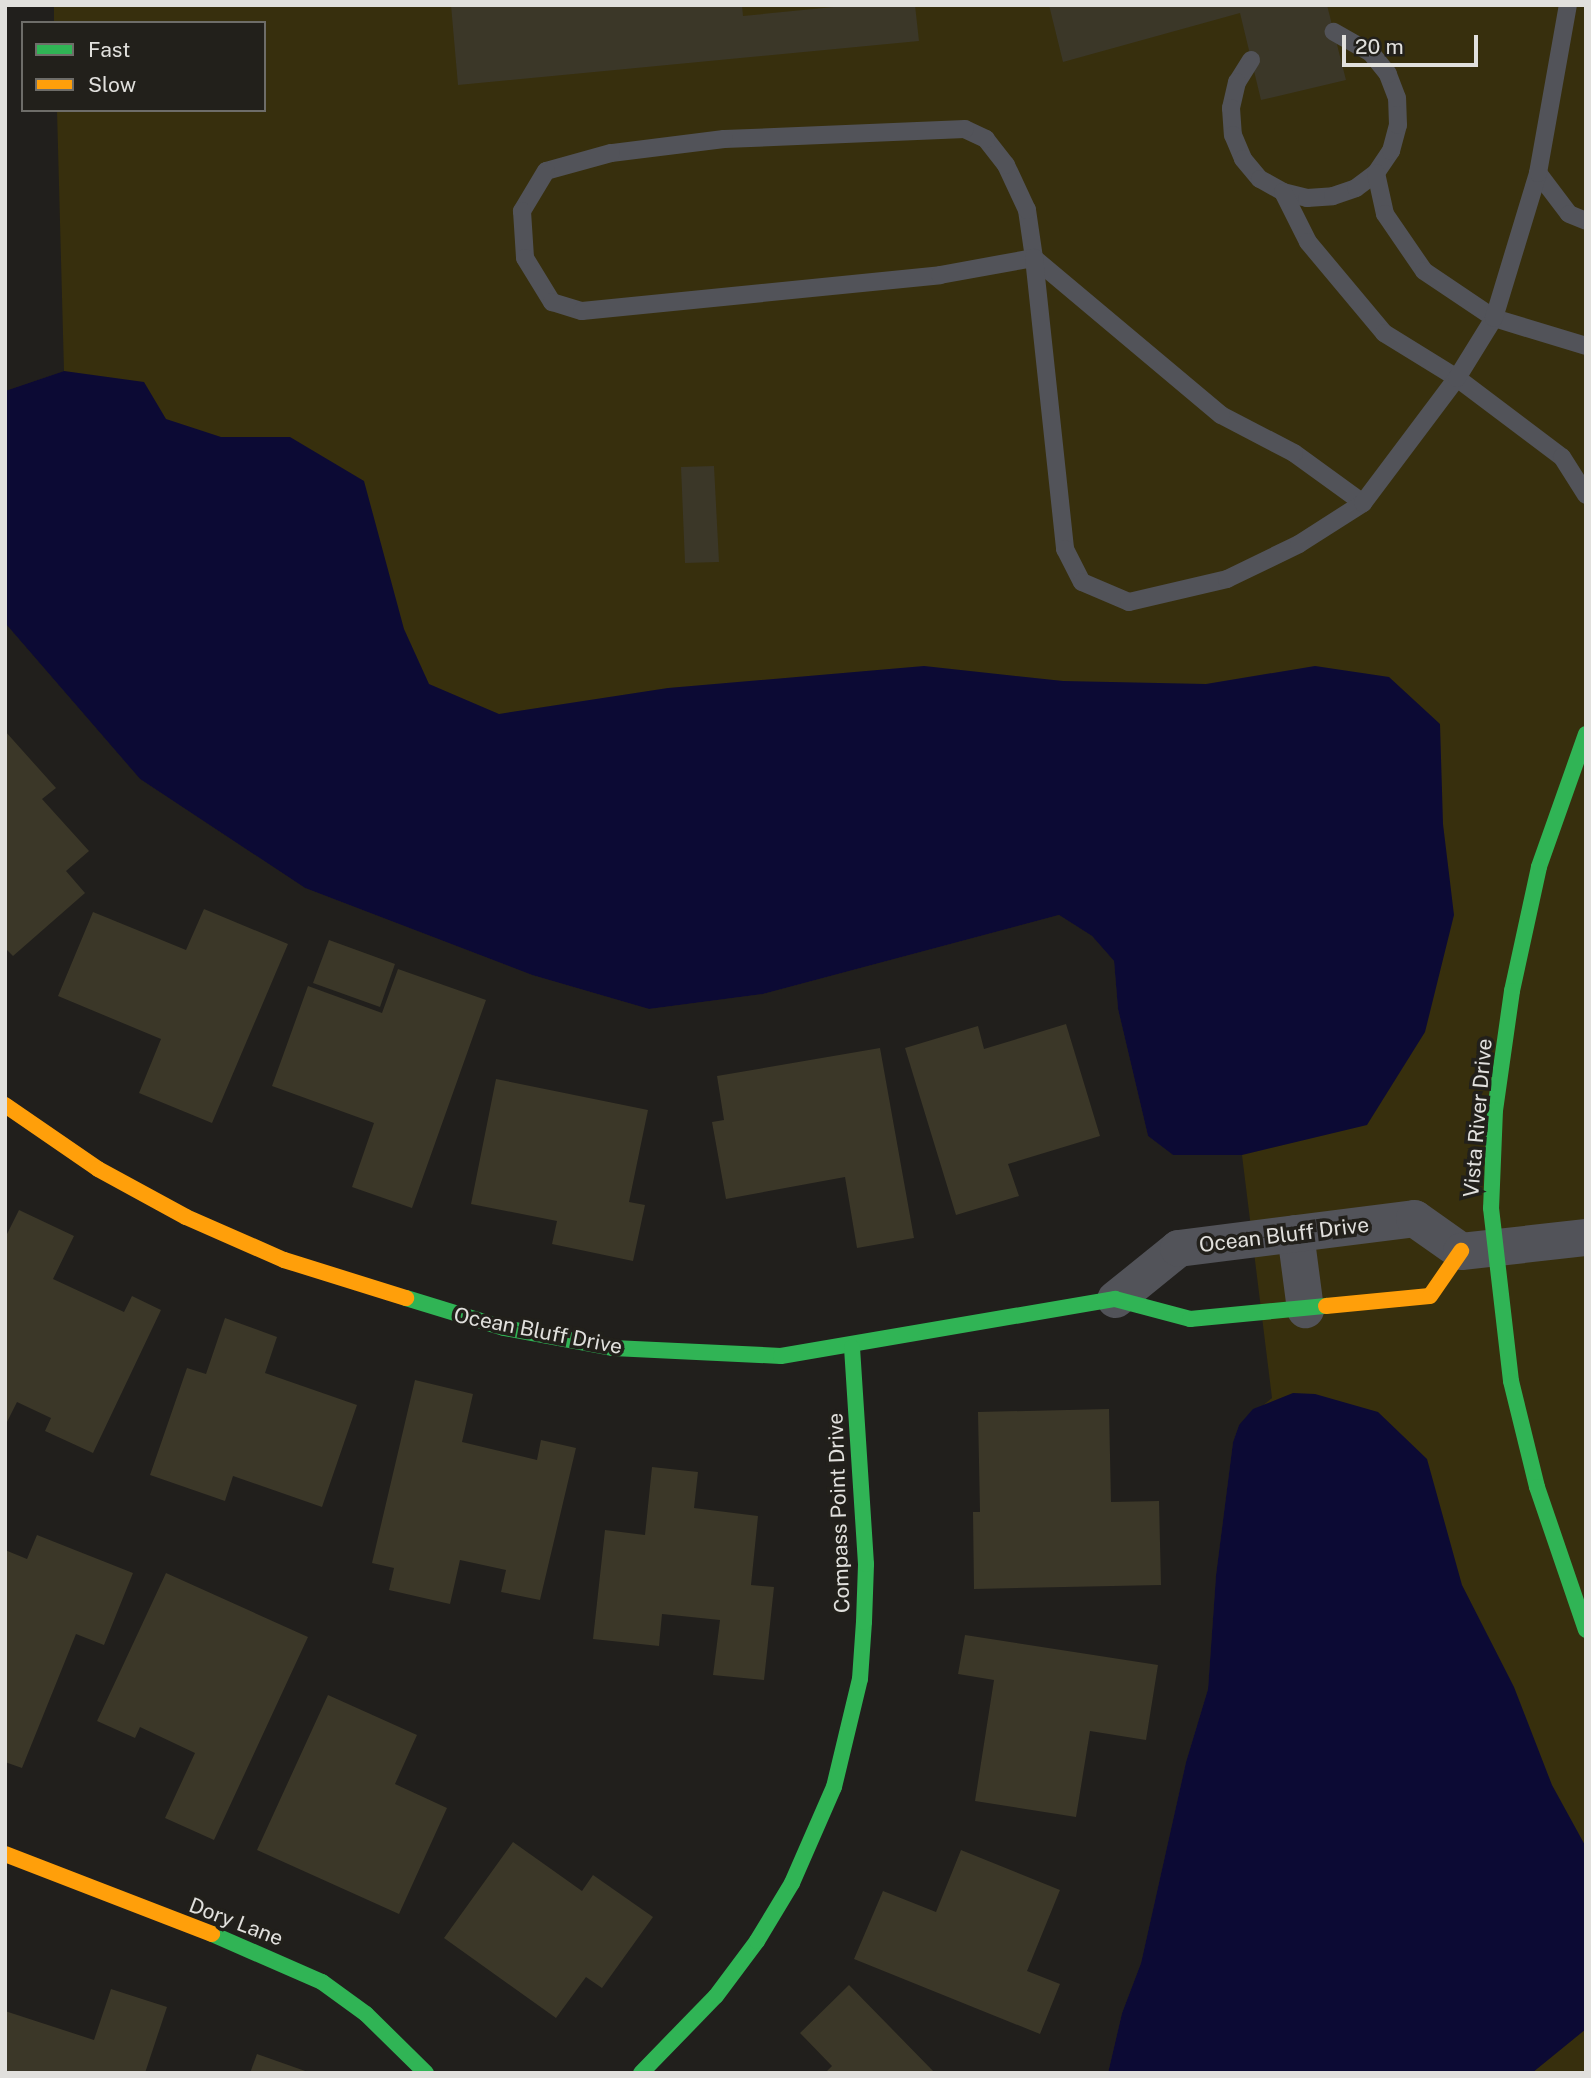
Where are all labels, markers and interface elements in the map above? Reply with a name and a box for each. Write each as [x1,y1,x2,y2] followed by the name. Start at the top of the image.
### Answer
[21,21,266,112] legend
[1346,21,1482,65] scale bar
[1355,34,1404,59] text: 20 m
[88,37,130,62] text: Fast
[88,72,136,97] text: Slow
[1458,1037,1498,1199] street label: Vista River Drive
[1198,1212,1370,1258] street label: Ocean Bluff Drive
[452,1302,624,1360] street label: Ocean Bluff Drive
[823,1412,855,1614] street label: Compass Point Drive
[185,1893,287,1951] street label: Dory Lane

